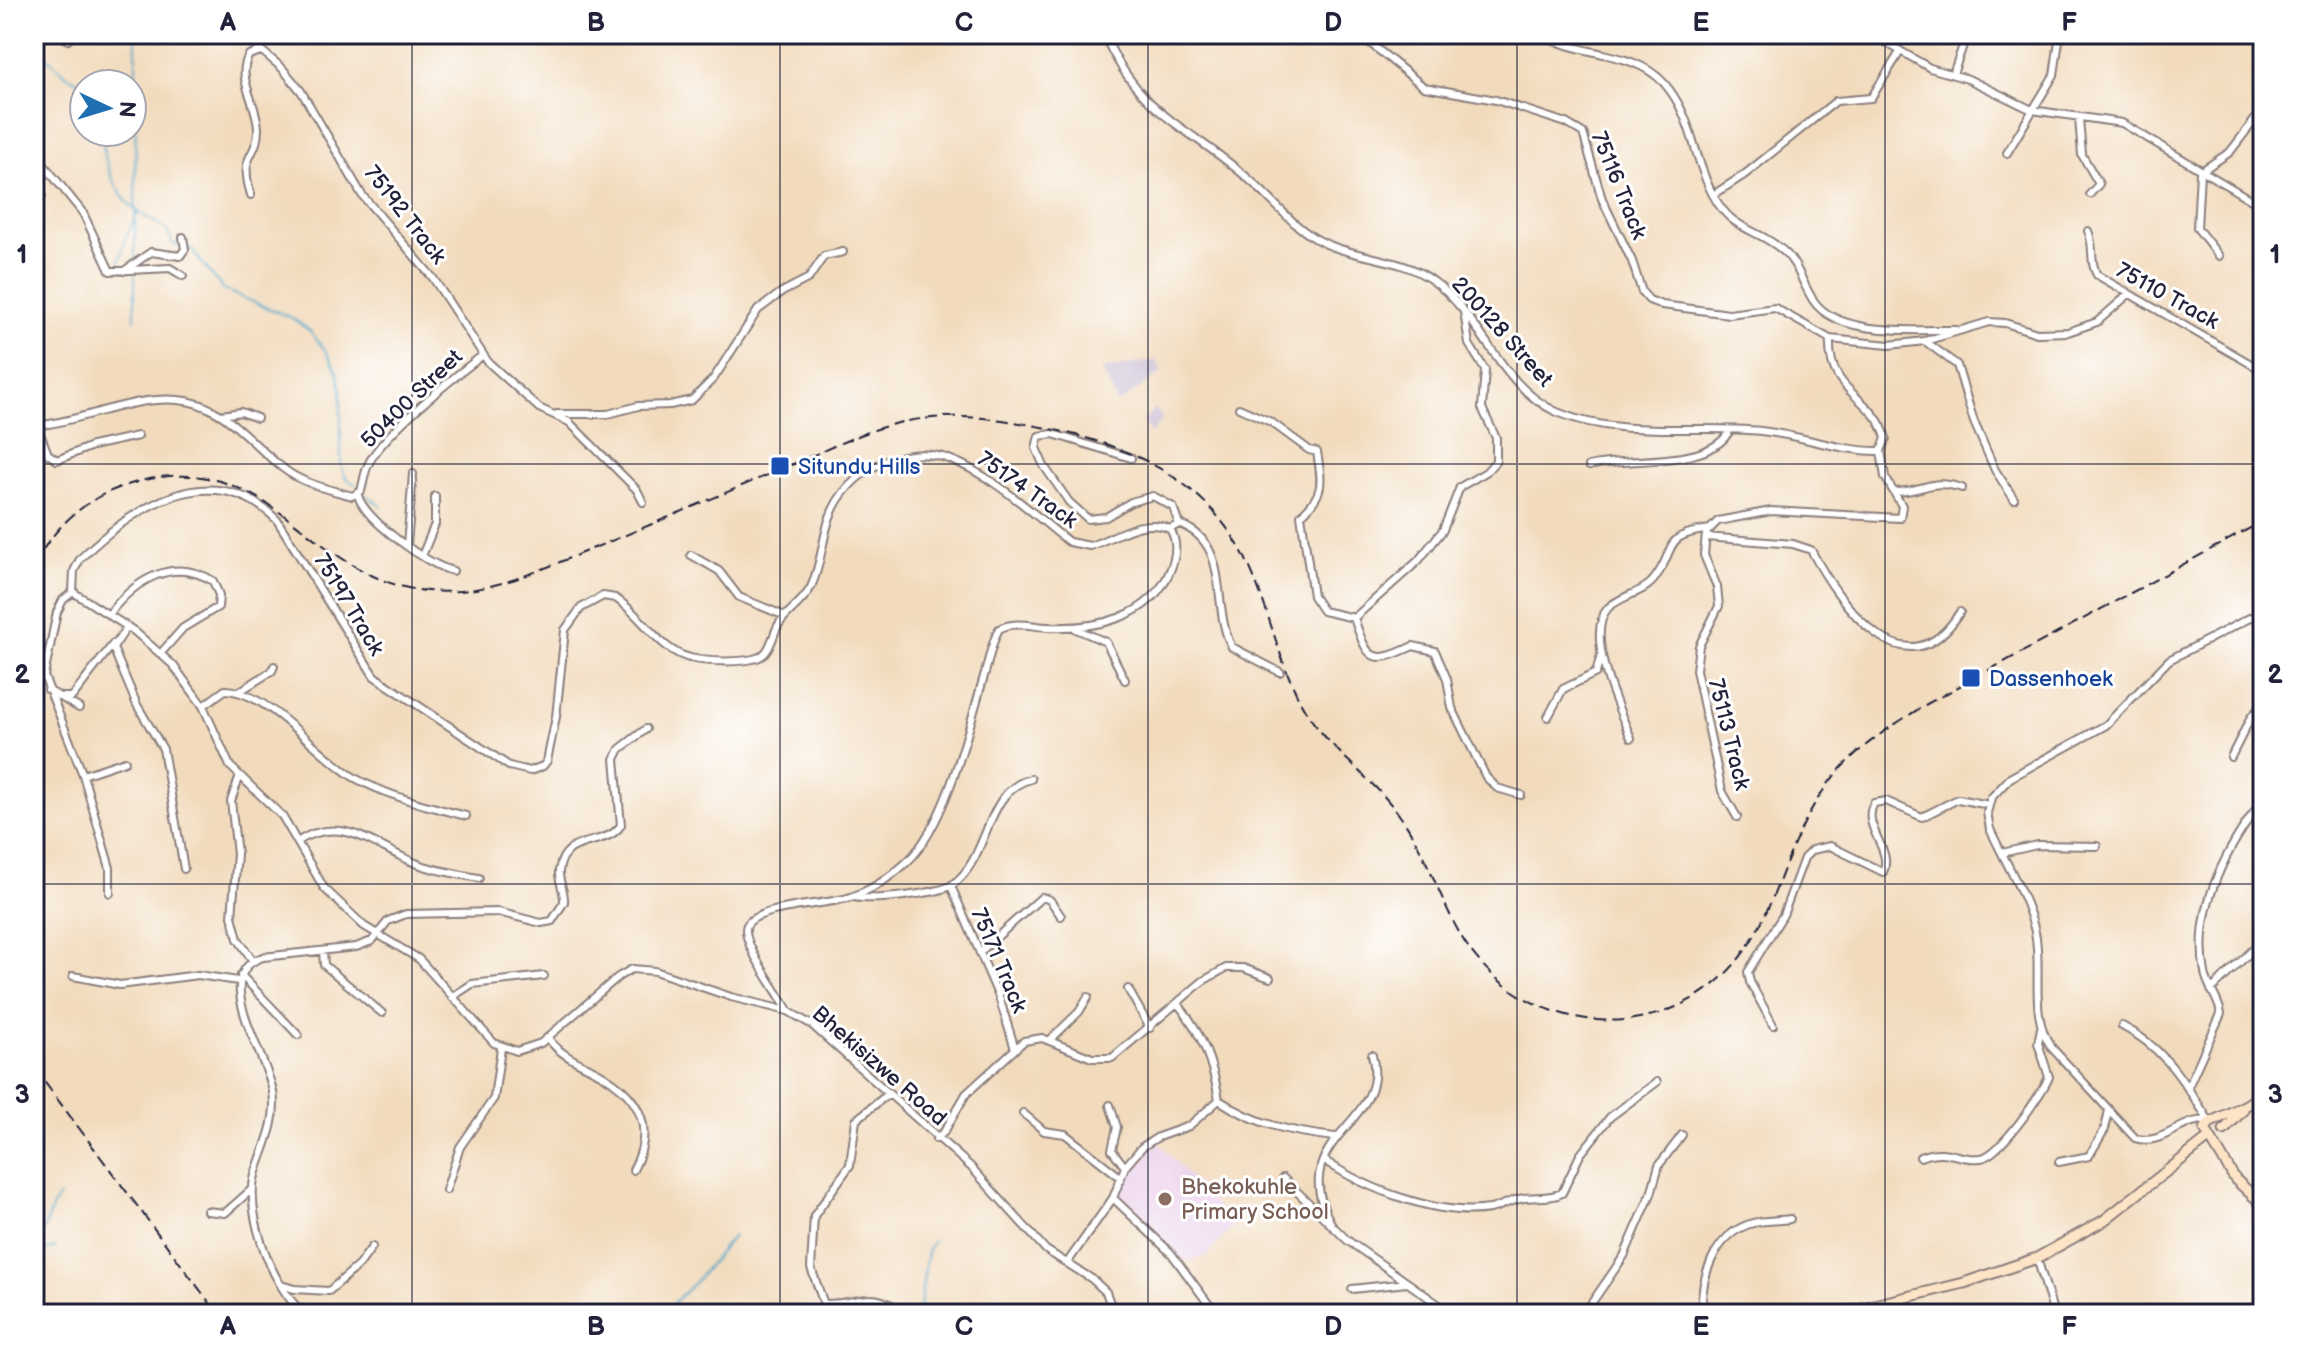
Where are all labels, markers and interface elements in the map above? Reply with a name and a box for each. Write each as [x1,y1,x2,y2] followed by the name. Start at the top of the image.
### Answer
[219,8,236,39] text: A
[587,8,605,39] text: B
[955,8,973,39] text: C
[1324,8,1342,39] text: D
[1693,8,1710,39] text: E
[2061,8,2077,39] text: F
[68,68,148,148] north arrow
[112,100,140,118] text: N
[1585,128,1653,244] street label: 75116 Track
[358,160,452,270] street label: 75192 Track
[17,240,27,271] text: 1
[2270,240,2280,271] text: 1
[2111,257,2224,336] street label: 75110 Track
[1445,271,1559,393] street label: 200128 Street
[356,344,469,454] street label: 50400 Street
[972,446,1083,535] street label: 75174 Track
[798,454,921,481] place label: Situndu Hills
[769,455,791,477] marker: Situndu Hills
[308,549,390,661] street label: 75197 Track
[14,660,30,691] text: 2
[2267,660,2283,691] text: 2
[1989,666,2113,693] place label: Dassenhoek
[1960,667,1982,689] marker: Dassenhoek
[1702,676,1755,793] street label: 75113 Track
[964,904,1033,1017] street label: 75171 Track
[806,1000,952,1132] street label: Bhekisizwe Road
[14,1080,30,1111] text: 3
[2267,1080,2283,1111] text: 3
[1181,1174,1329,1226] place label: Bhekokuhle Primary School
[1156,1190,1174,1208] marker: Bhekokuhle Primary School
[219,1312,236,1343] text: A
[587,1312,605,1343] text: B
[955,1312,973,1343] text: C
[1324,1312,1342,1343] text: D
[1693,1312,1710,1343] text: E
[2061,1312,2077,1343] text: F

